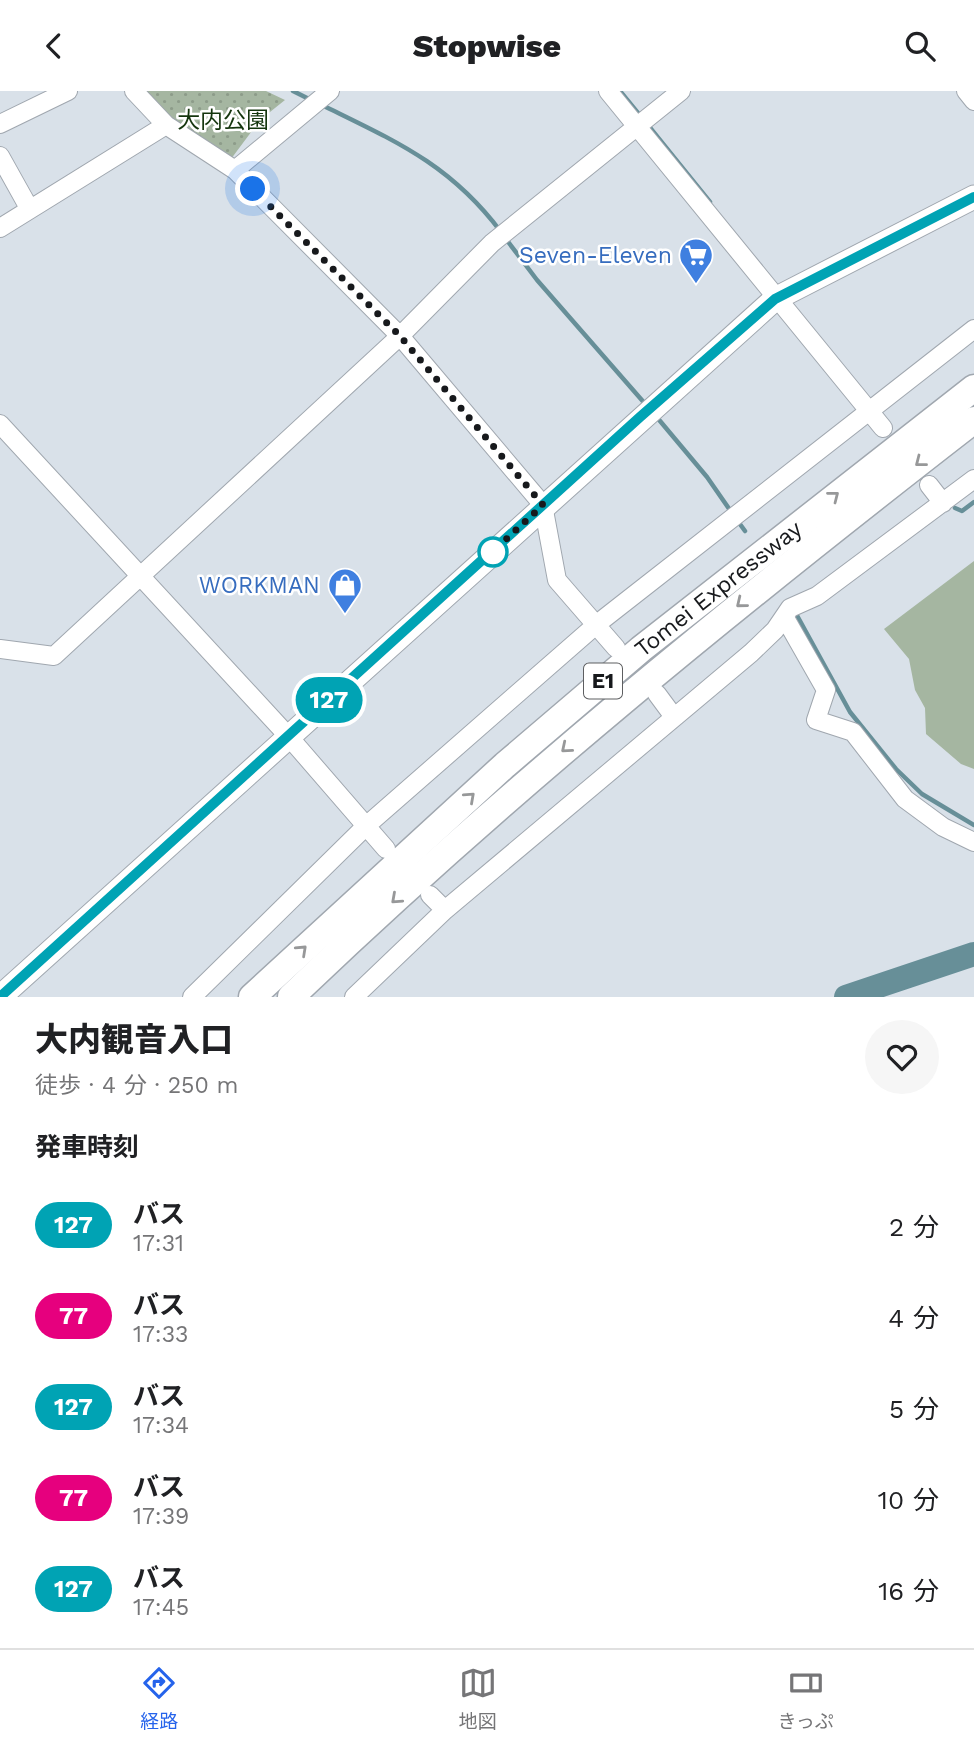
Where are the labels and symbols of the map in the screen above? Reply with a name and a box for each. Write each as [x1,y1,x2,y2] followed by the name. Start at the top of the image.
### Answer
[177,107,269,134] park label: 大内公園
[235,171,270,206] your location
[677,236,715,285] supermarket icon: Seven-Eleven
[519,242,672,269] place label: Seven-Eleven
[915,453,928,466] one-way arrow
[827,492,839,505] one-way arrow
[629,515,807,663] street label: Tomei Expressway
[478,537,508,567] unlabelled marker
[326,566,364,615] shop icon: WORKMAN
[199,572,320,599] place label: WORKMAN
[737,594,749,607] one-way arrow
[584,663,622,699] road number: E1
[289,677,369,723] line badge: 127
[561,740,574,752] one-way arrow
[462,792,475,805] one-way arrow
[391,890,404,903] one-way arrow
[294,946,307,959] one-way arrow

